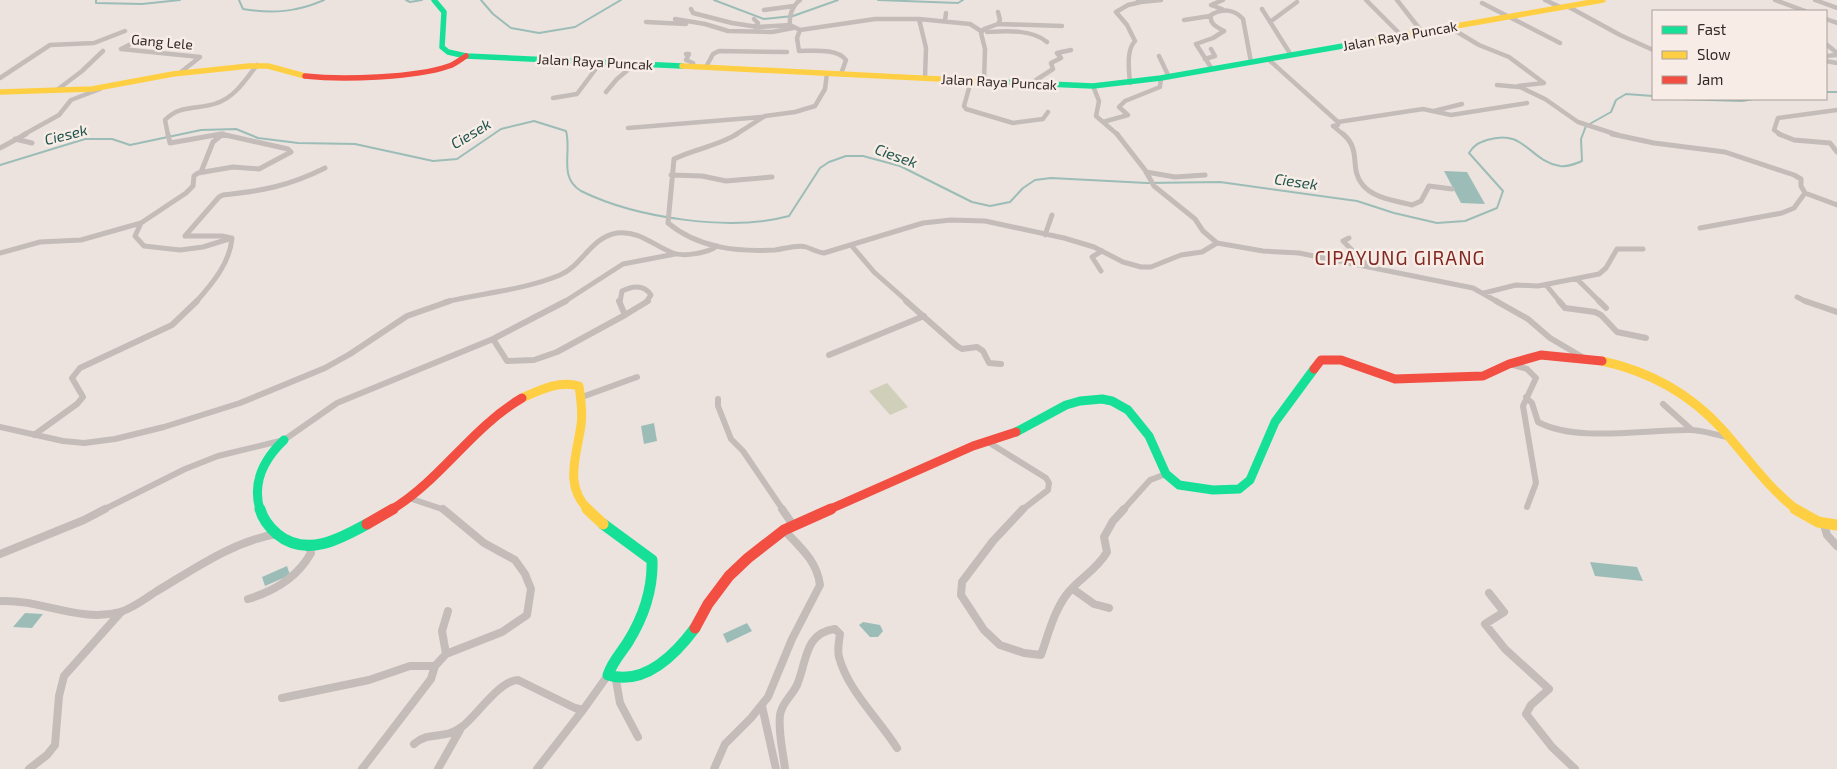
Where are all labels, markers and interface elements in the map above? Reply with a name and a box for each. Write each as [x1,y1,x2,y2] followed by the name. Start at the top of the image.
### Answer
[1652,10,1827,100] legend
[1341,17,1459,54] street label: Jalan Raya Puncak
[1697,20,1727,38] text: Fast
[130,30,194,53] street label: Gang Lele
[1697,45,1731,63] text: Slow
[537,50,653,73] street label: Jalan Raya Puncak
[941,70,1057,93] street label: Jalan Raya Puncak
[1697,70,1723,88] text: Jam
[447,114,494,152] water label: Ciesek
[42,120,89,148] water label: Ciesek
[873,139,920,171] water label: Ciesek
[1273,169,1319,193] water label: Ciesek
[1315,246,1485,269] district label: CIPAYUNG GIRANG

